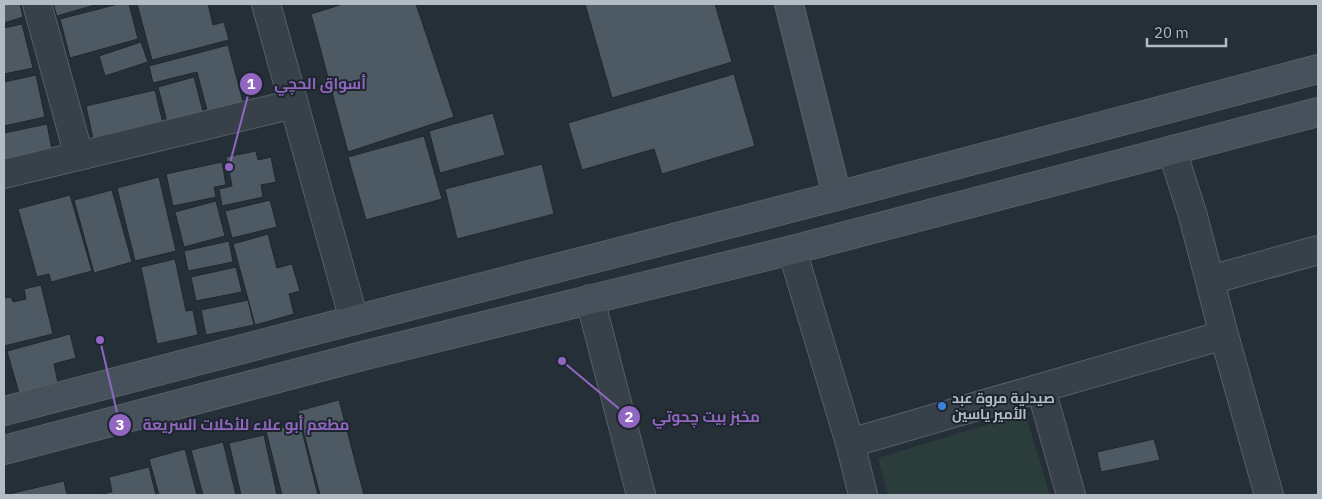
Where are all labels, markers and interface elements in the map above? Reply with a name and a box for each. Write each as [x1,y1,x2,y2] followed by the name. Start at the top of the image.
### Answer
[1147,15,1226,47] scale bar
[1154,23,1189,42] text: 20 m
[239,69,376,99] callout: أسواق الحچي
[246,74,256,93] text: 1
[274,74,366,96] text: أسواق الحچي
[952,389,1055,423] place label: صيدلية مروة عبد الأمير ياسين
[936,400,948,412] marker: صيدلية مروة عبد الأمير ياسين
[617,402,770,432] callout: مخبز بيت چحوتي
[624,407,634,426] text: 2
[652,407,760,429] text: مخبز بيت چحوتي
[108,410,359,440] callout: مطعم أبو علاء للأكلات السريعة
[115,415,125,434] text: 3
[143,415,349,435] text: مطعم أبو علاء للأكلات السريعة

